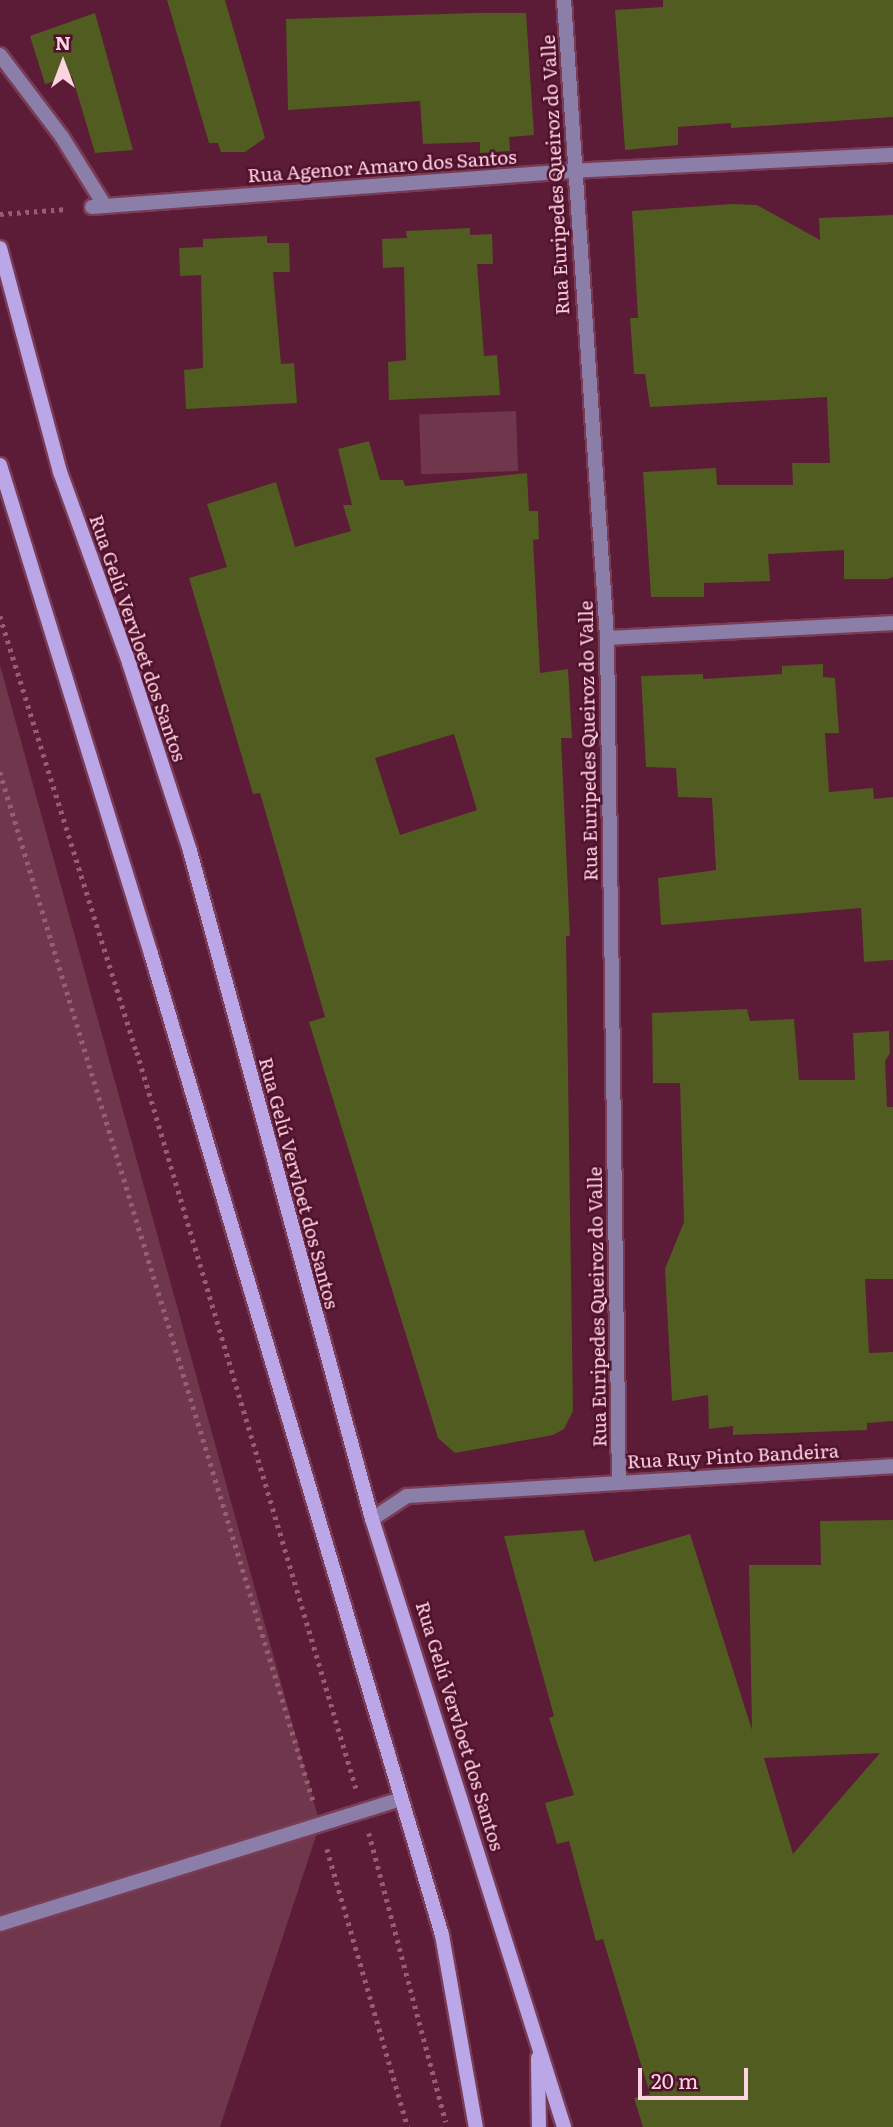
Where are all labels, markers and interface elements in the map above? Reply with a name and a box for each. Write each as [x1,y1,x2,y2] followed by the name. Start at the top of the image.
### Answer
[28,28,98,98] north arrow
[55,28,71,56] text: N
[536,34,574,316] street label: Rua Euripedes Queiroz do Valle
[247,145,517,187] street label: Rua Agenor Amaro dos Santos
[85,512,191,764] street label: Rua Gelú Vervloet dos Santos
[574,601,602,881] street label: Rua Euripedes Queiroz do Valle
[254,1055,344,1311] street label: Rua Gelú Vervloet dos Santos
[583,1167,611,1447] street label: Rua Euripedes Queiroz do Valle
[626,1439,840,1473] street label: Rua Ruy Pinto Bandeira
[411,1599,509,1853] street label: Rua Gelú Vervloet dos Santos
[641,2054,751,2098] scale bar
[651,2064,698,2095] text: 20 m

